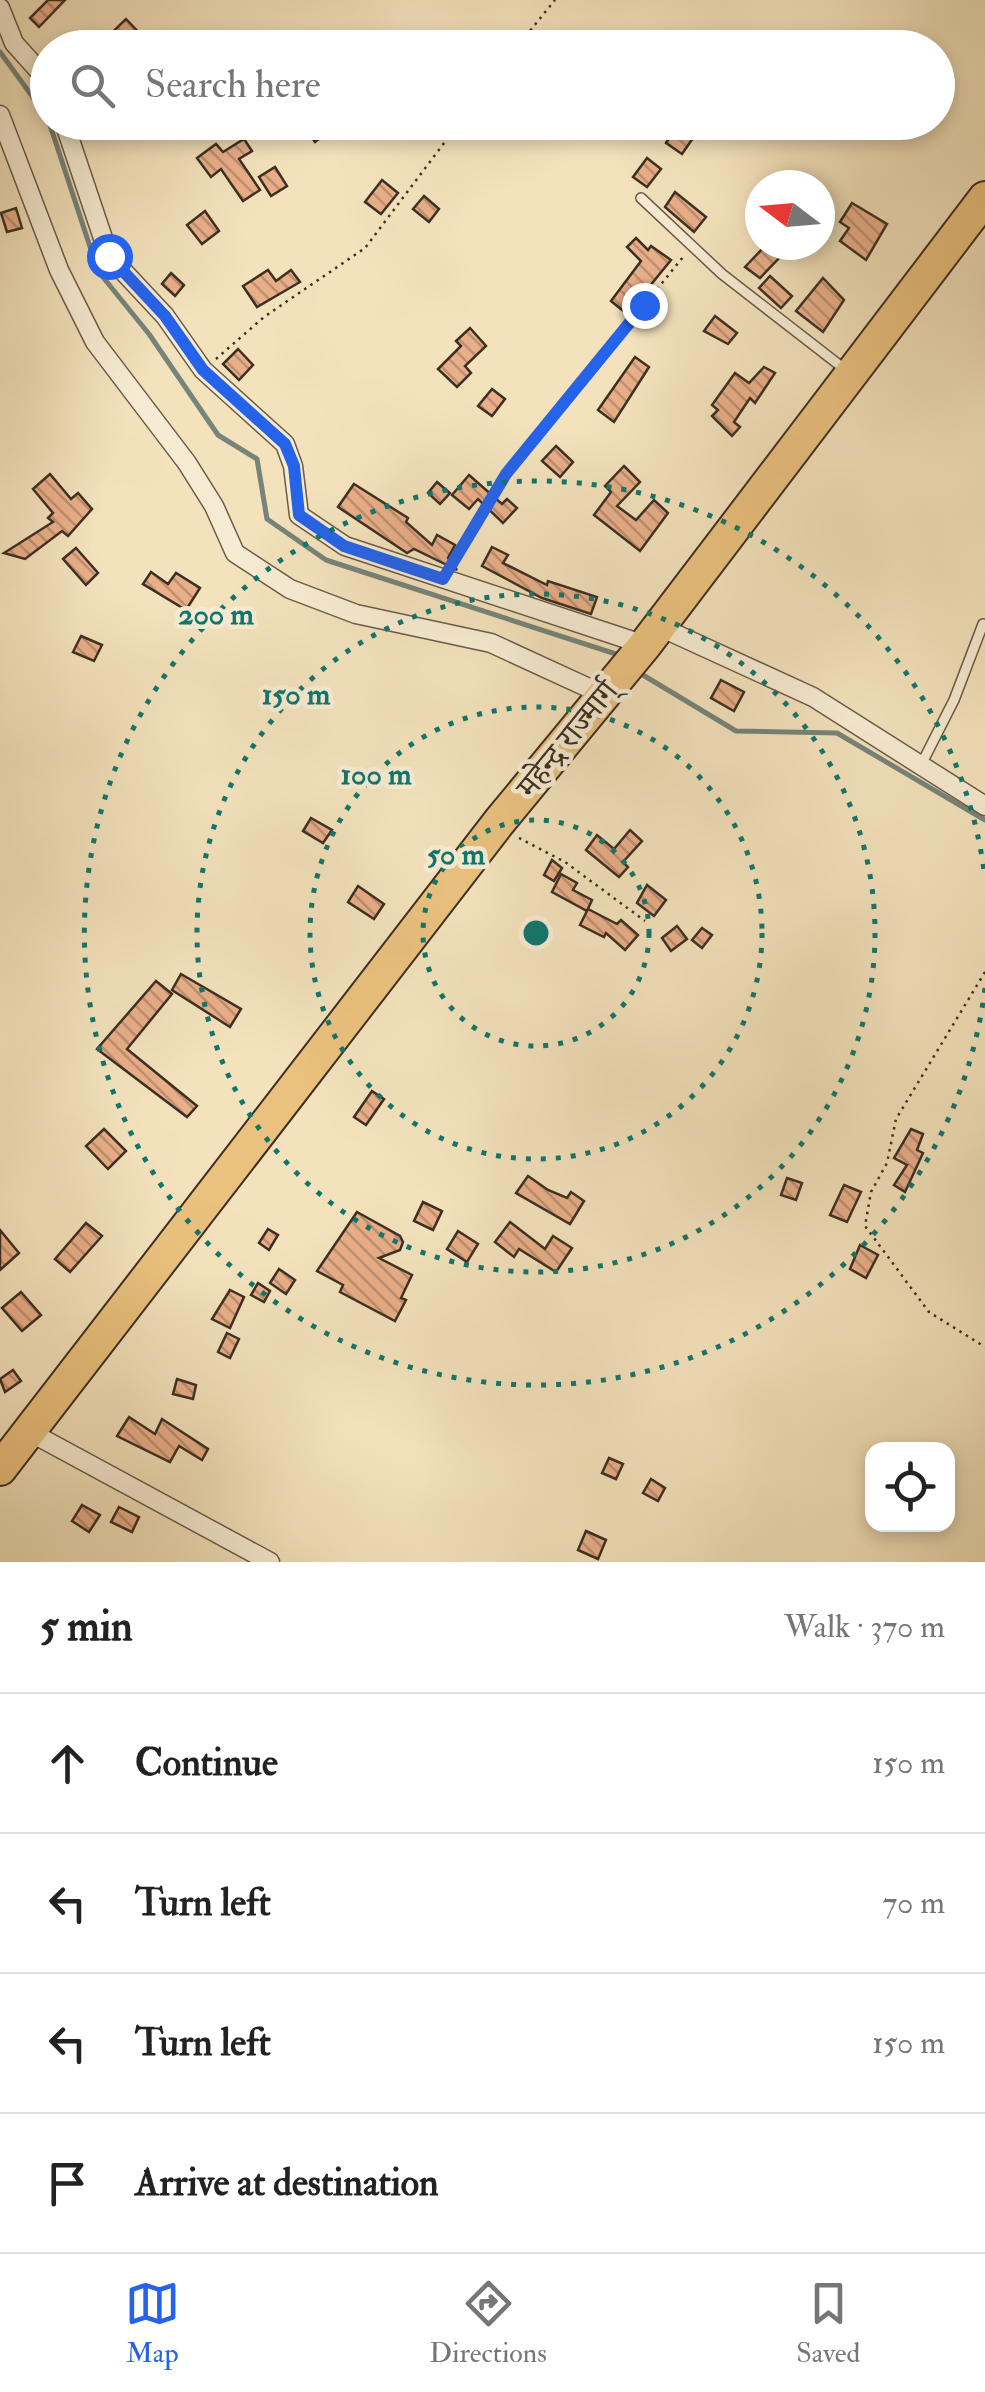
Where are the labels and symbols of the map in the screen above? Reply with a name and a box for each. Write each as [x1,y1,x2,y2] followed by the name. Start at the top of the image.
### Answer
[745,170,835,260] north arrow
[87,234,133,280] route start
[622,283,668,329] route end
[178,596,254,633] text: 200 m
[507,669,630,808] street label: महेन्द्र राज्मार्ग्
[262,676,331,713] text: 150 m
[341,756,412,793] text: 100 m
[427,836,486,873] text: 50 m
[518,915,554,951] centre of rings

